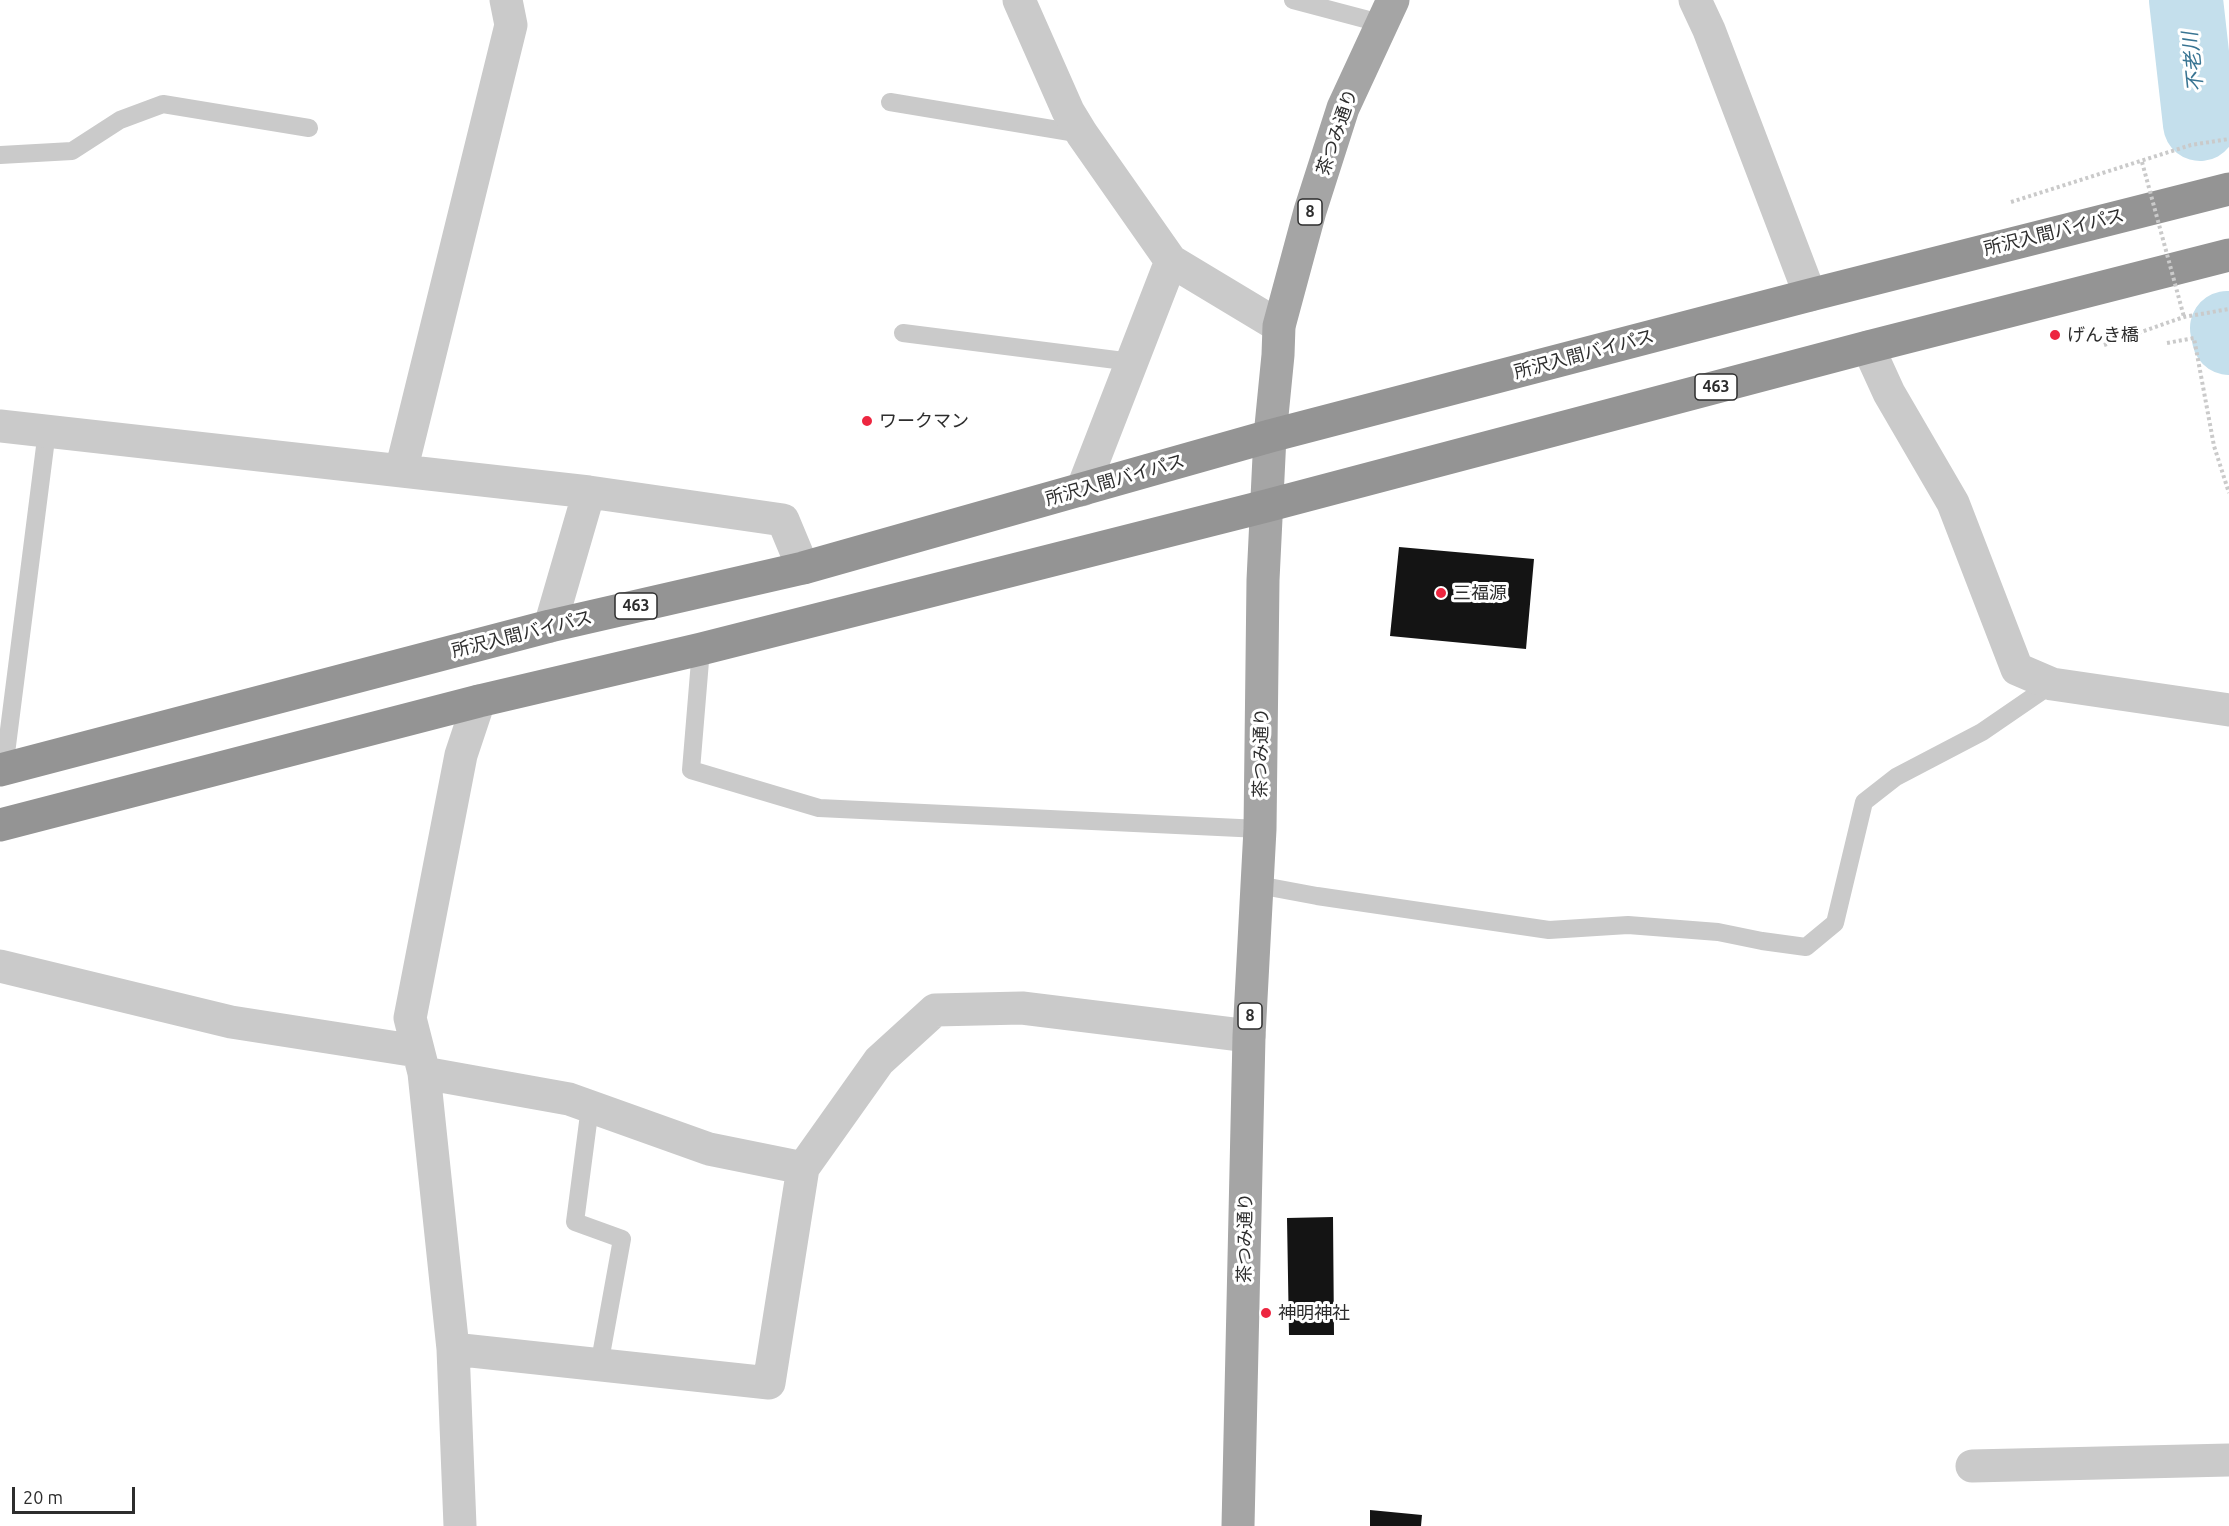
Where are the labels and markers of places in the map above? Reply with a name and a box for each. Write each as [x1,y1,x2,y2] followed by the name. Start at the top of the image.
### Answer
[2067,324,2139,346] place label: げんき橋
[2048,328,2062,342] marker: げんき橋
[879,410,969,432] place label: ワークマン
[860,414,874,428] marker: ワークマン
[1453,582,1507,604] place label: 三福源
[1434,586,1448,600] marker: 三福源
[1278,1302,1350,1324] place label: 神明神社
[1259,1306,1273,1320] marker: 神明神社

